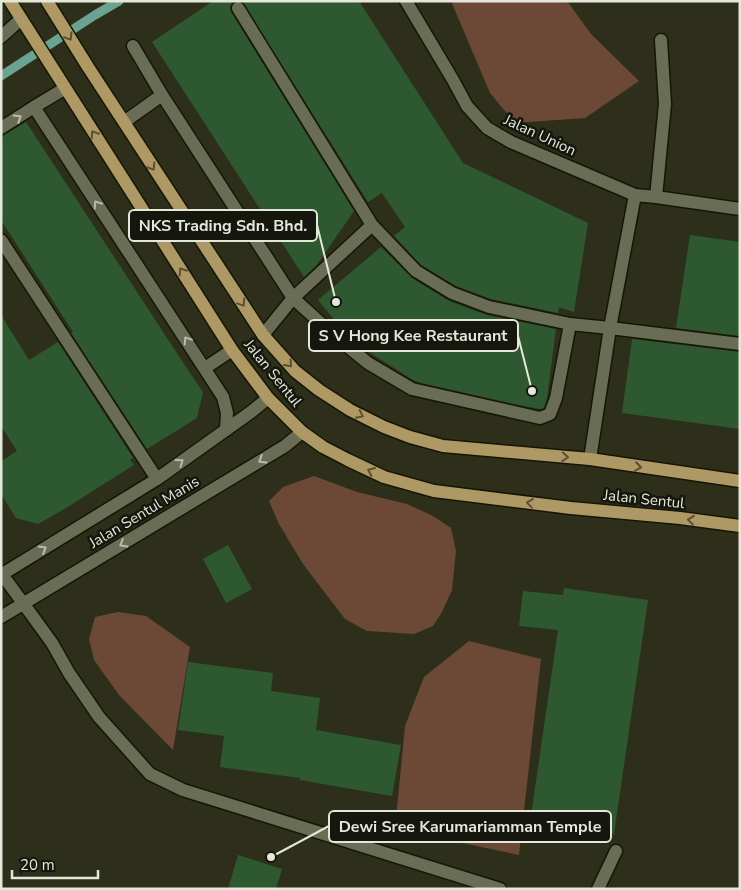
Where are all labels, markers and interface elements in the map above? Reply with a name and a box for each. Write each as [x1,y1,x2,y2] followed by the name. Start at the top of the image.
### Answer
[63,31,73,40] one-way arrow
[500,109,579,160] street label: Jalan Union
[12,114,21,124] one-way arrow
[91,131,100,140] one-way arrow
[146,161,156,170] one-way arrow
[94,200,104,209] one-way arrow
[129,210,317,241] callout: NKS Trading Sdn. Bhd.
[139,215,307,237] text: NKS Trading Sdn. Bhd.
[178,267,188,276] one-way arrow
[235,297,245,306] one-way arrow
[309,320,518,351] callout: S V Hong Kee Restaurant
[319,325,508,347] text: S V Hong Kee Restaurant
[239,334,307,411] street label: Jalan Sentul
[184,336,193,345] one-way arrow
[283,359,292,368] one-way arrow
[355,409,364,420] one-way arrow
[561,452,569,463] one-way arrow
[258,453,267,463] one-way arrow
[174,460,183,468] one-way arrow
[634,461,643,471] one-way arrow
[367,467,376,477] one-way arrow
[84,471,203,553] street label: Jalan Sentul Manis
[601,485,686,513] street label: Jalan Sentul
[525,498,533,509] one-way arrow
[687,515,695,526] one-way arrow
[119,537,128,547] one-way arrow
[37,546,46,556] one-way arrow
[329,811,611,842] callout: Dewi Sree Karumariamman Temple
[339,816,602,838] text: Dewi Sree Karumariamman Temple
[12,848,99,880] scale bar
[20,855,55,875] text: 20 m

